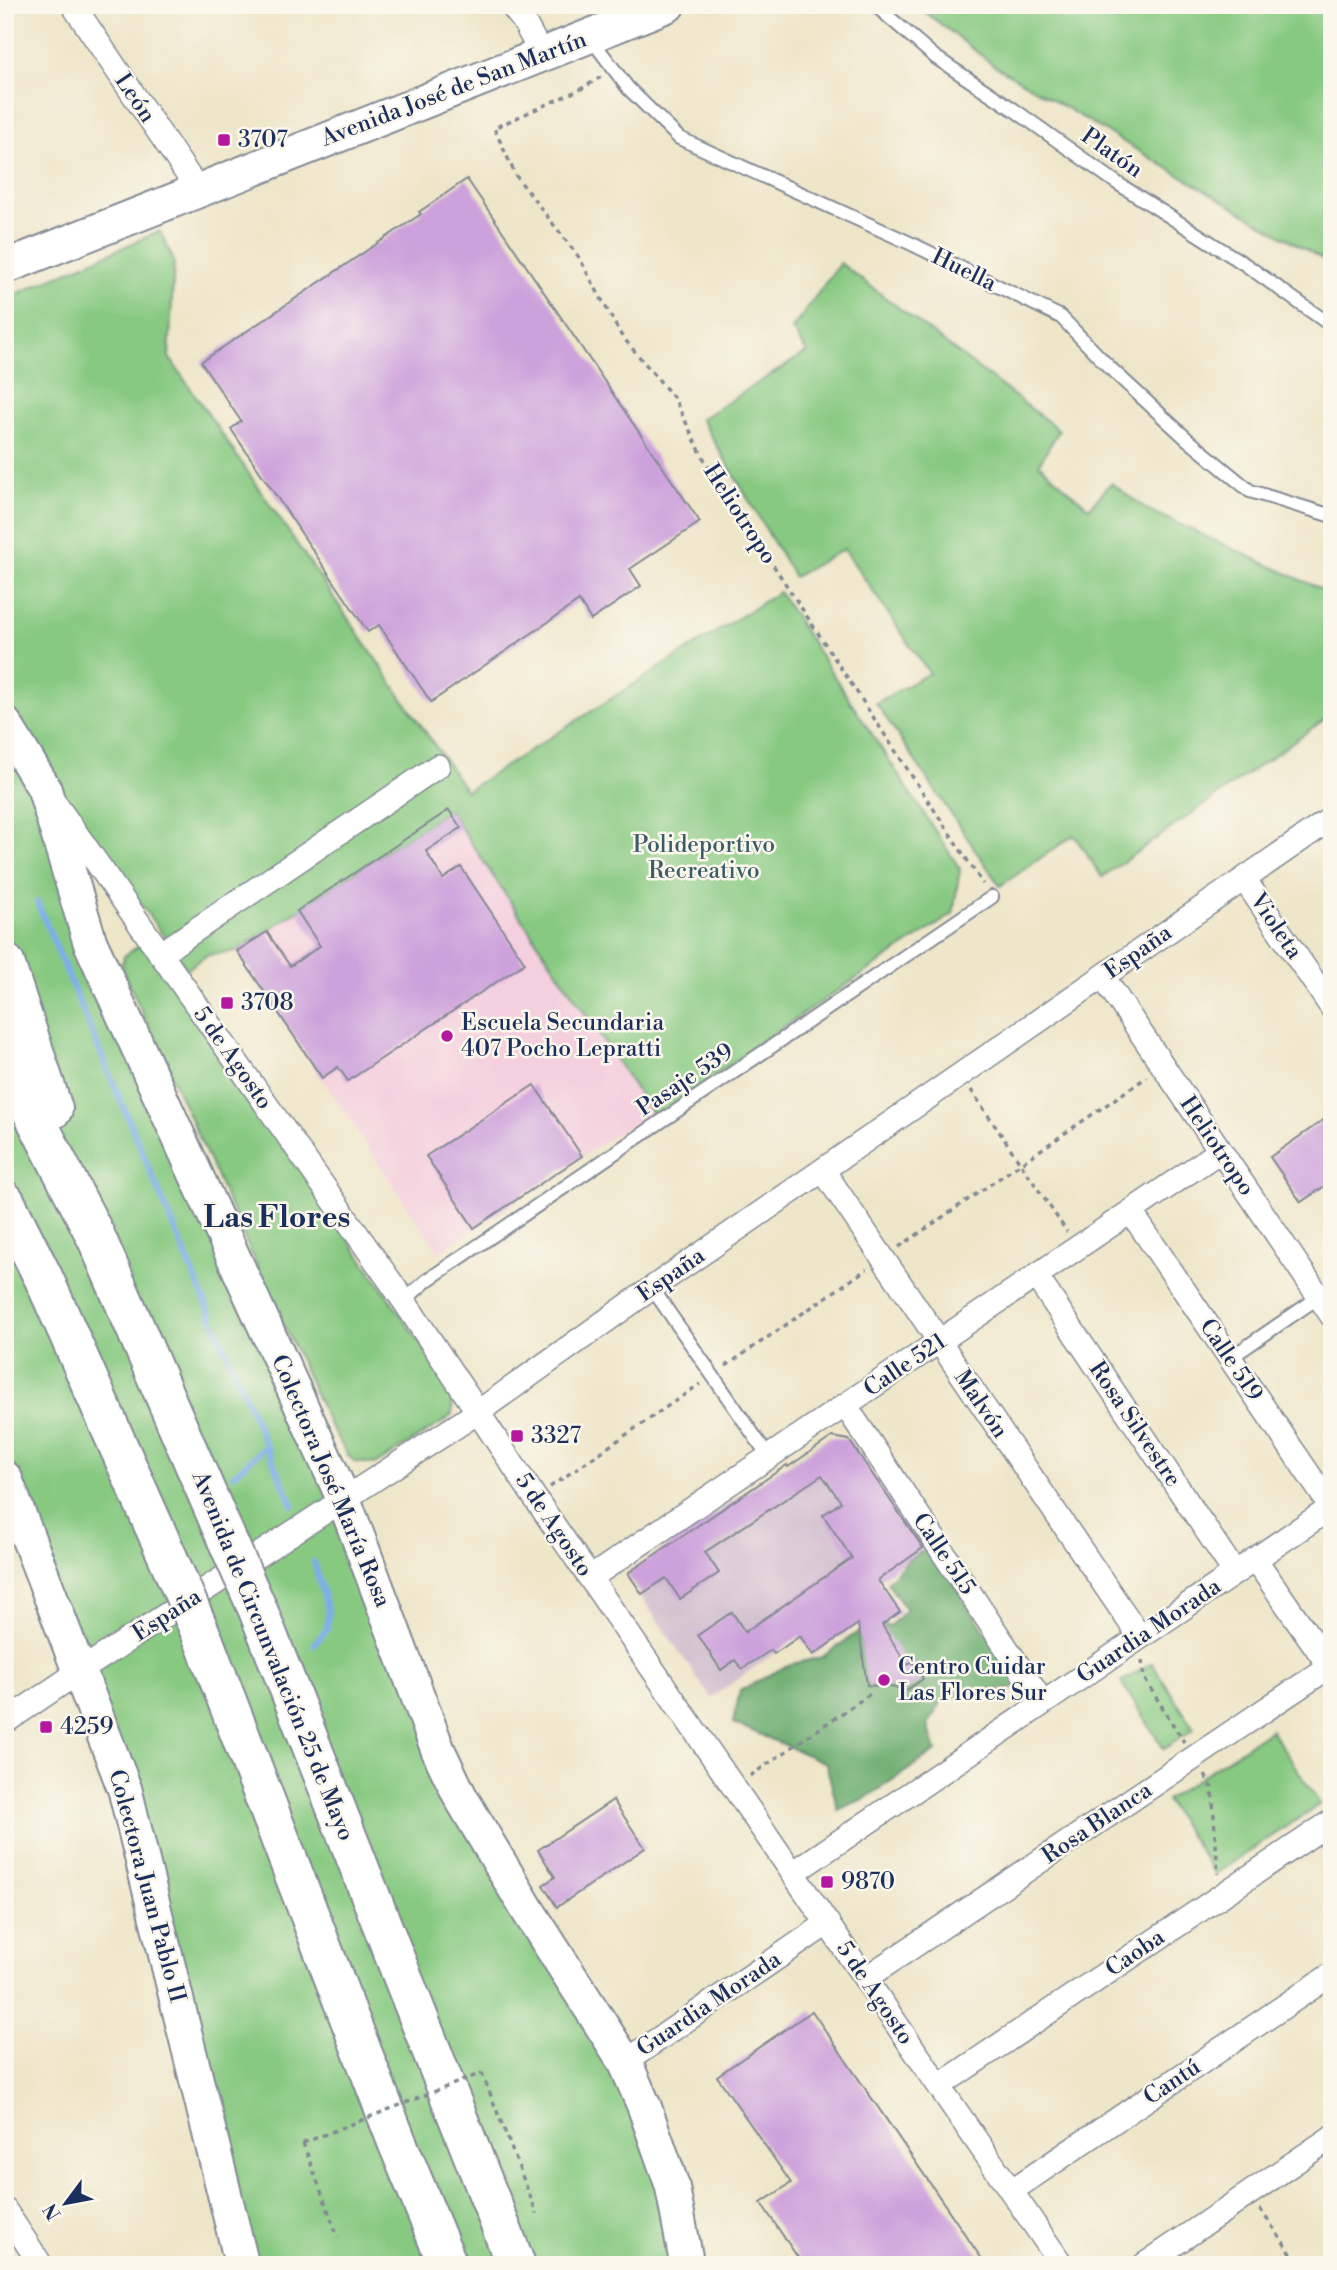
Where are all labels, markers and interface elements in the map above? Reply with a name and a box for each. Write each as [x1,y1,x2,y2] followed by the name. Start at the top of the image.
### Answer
[316,25,591,153] street label: Avenida José de San Martín
[108,68,162,128] street label: León
[1076,122,1148,184] street label: Platón
[238,126,288,154] place label: 3707
[216,132,232,148] marker: 3707
[927,242,1001,298] street label: Huella
[697,459,783,569] street label: Heliotropo
[633,831,775,885] park label: Polideportivo Recreativo
[1243,887,1309,965] street label: Violeta
[1099,918,1178,985] street label: España
[241,989,294,1017] place label: 3708
[219,995,235,1011] marker: 3708
[187,1001,279,1115] street label: 5 de Agosto
[461,1009,664,1063] place label: Escuela Secundaria 407 Pocho Lepratti
[439,1028,455,1044] marker: Escuela Secundaria 407 Pocho Lepratti
[631,1037,739,1123] street label: Pasaje 539
[1173,1091,1261,1201] street label: Heliotropo
[204,1199,350,1237] district label: Las Flores
[632,1241,711,1308] street label: España
[1193,1314,1269,1406] street label: Calle 519
[858,1327,952,1403] street label: Calle 521
[265,1350,397,1612] street label: Colectora José María Rosa
[1083,1356,1187,1492] street label: Rosa Silvestre
[948,1364,1014,1444] street label: Malvón
[531,1422,581,1450] place label: 3327
[509,1428,525,1444] marker: 3327
[185,1466,360,1845] street label: Avenida de Circunvalación 25 de Mayo
[509,1468,599,1582] street label: 5 de Agosto
[906,1508,982,1600] street label: Calle 515
[1072,1572,1227,1690] street label: Guardia Morada
[127,1582,207,1648] street label: España
[898,1653,1047,1707] place label: Centro Cuidar Las Flores Sur
[876,1672,892,1688] marker: Centro Cuidar Las Flores Sur
[60,1713,113,1741] place label: 4259
[38,1719,54,1735] marker: 4259
[102,1766,192,2006] street label: Colectora Juan Pablo II
[1037,1776,1158,1870] street label: Rosa Blanca
[841,1868,895,1896] place label: 9870
[819,1874,835,1890] marker: 9870
[1100,1923,1170,1983] street label: Caoba
[830,1936,920,2050] street label: 5 de Agosto
[632,1945,787,2063] street label: Guardia Morada
[1138,2053,1206,2111] street label: Cantú
[32,2168,102,2238] north arrow
[38,2199,67,2224] text: N

